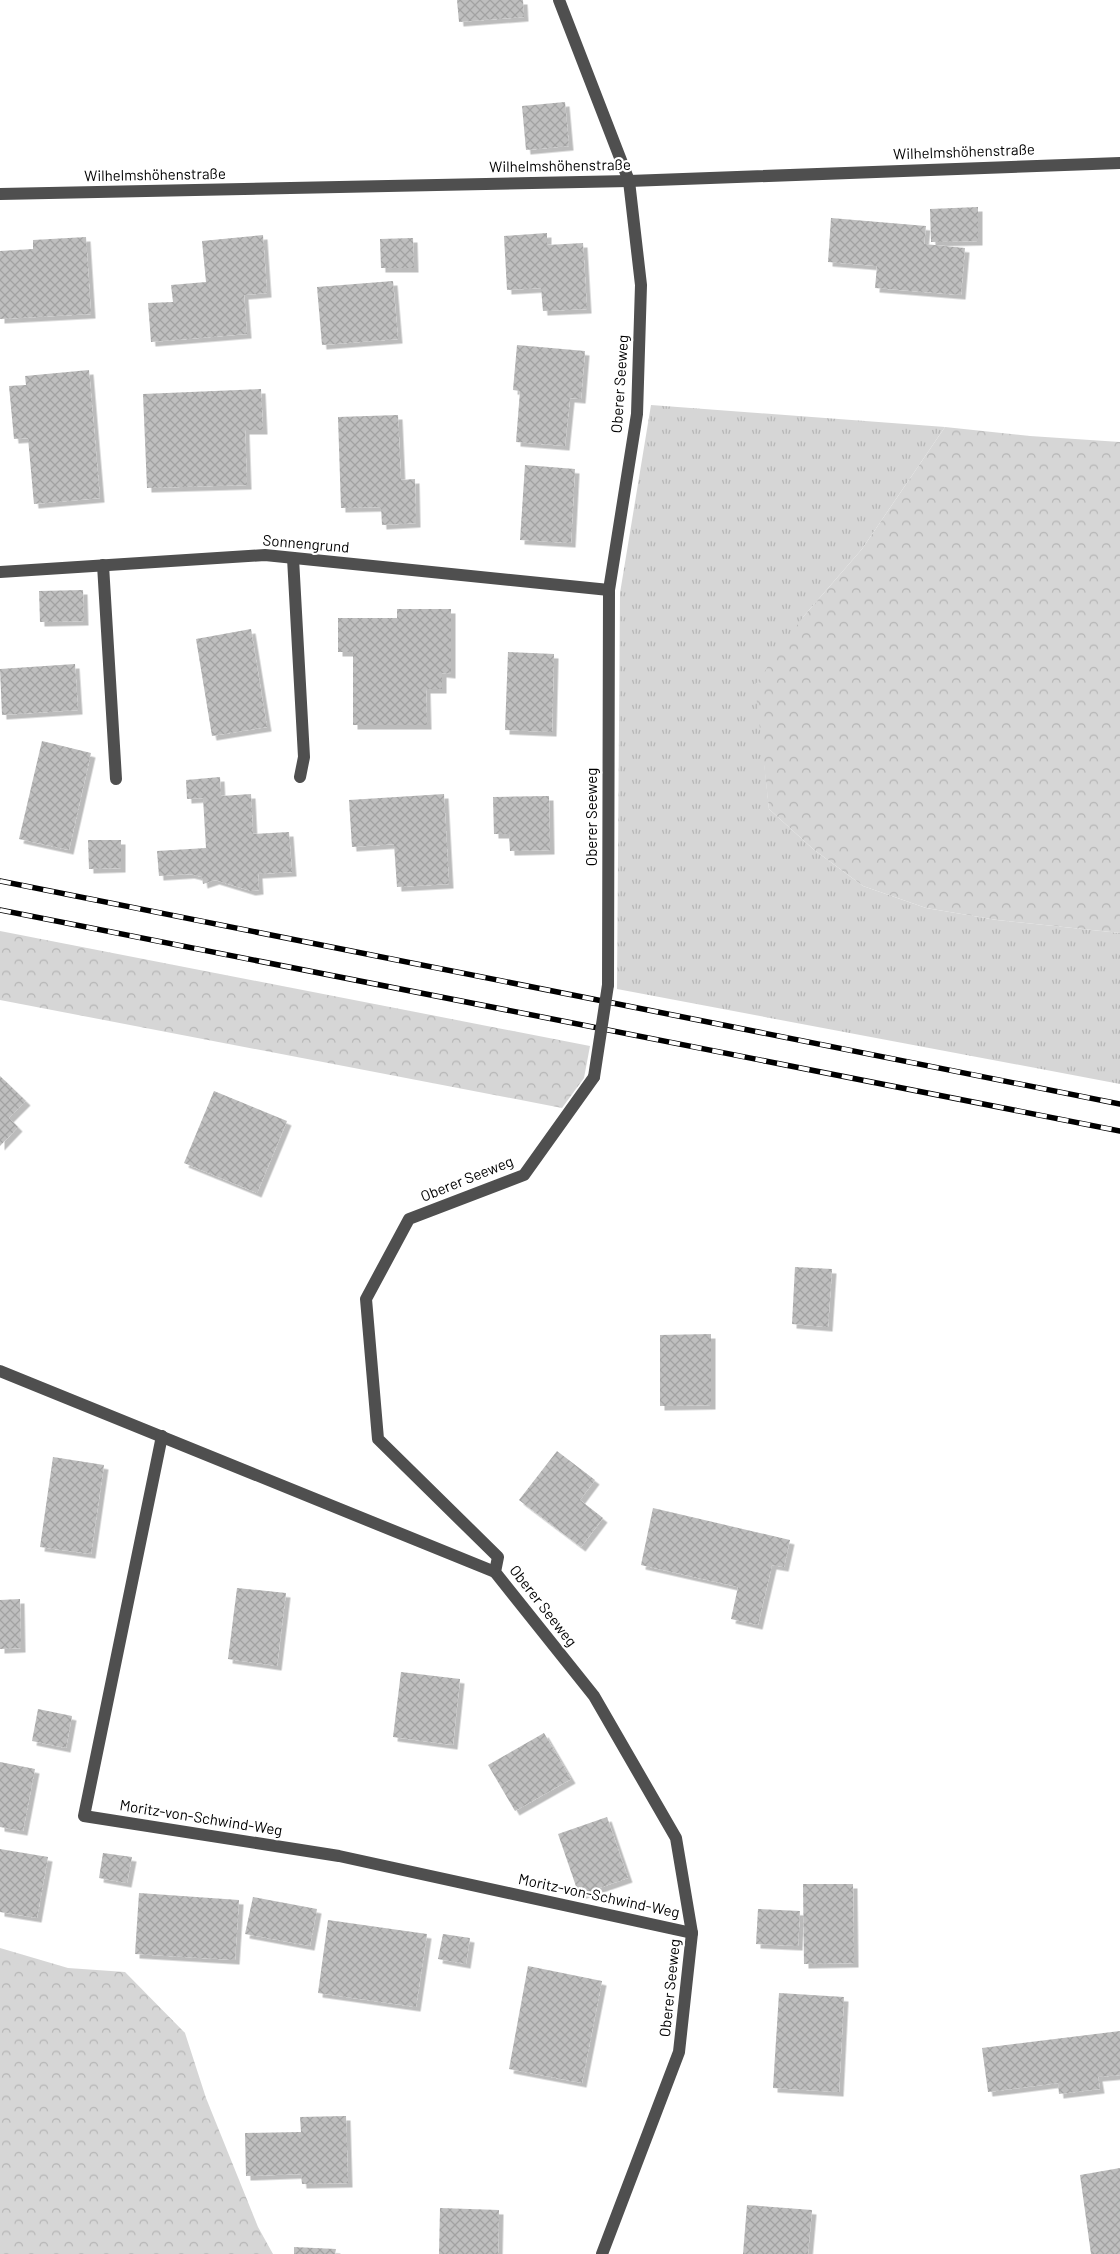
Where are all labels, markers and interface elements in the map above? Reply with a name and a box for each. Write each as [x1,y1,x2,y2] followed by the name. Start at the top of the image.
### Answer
[893,140,1035,162] street label: Wilhelmshöhenstraße
[489,155,631,175] street label: Wilhelmshöhenstraße
[84,164,226,184] street label: Wilhelmshöhenstraße
[607,334,631,434] street label: Oberer Seeweg
[262,530,350,556] street label: Sonnengrund
[582,768,600,866] street label: Oberer Seeweg
[418,1151,516,1205] street label: Oberer Seeweg
[506,1561,581,1650] street label: Oberer Seeweg
[118,1795,284,1839] street label: Moritz-von-Schwind-Weg
[517,1869,682,1921] street label: Moritz-von-Schwind-Weg
[655,1938,683,2038] street label: Oberer Seeweg

